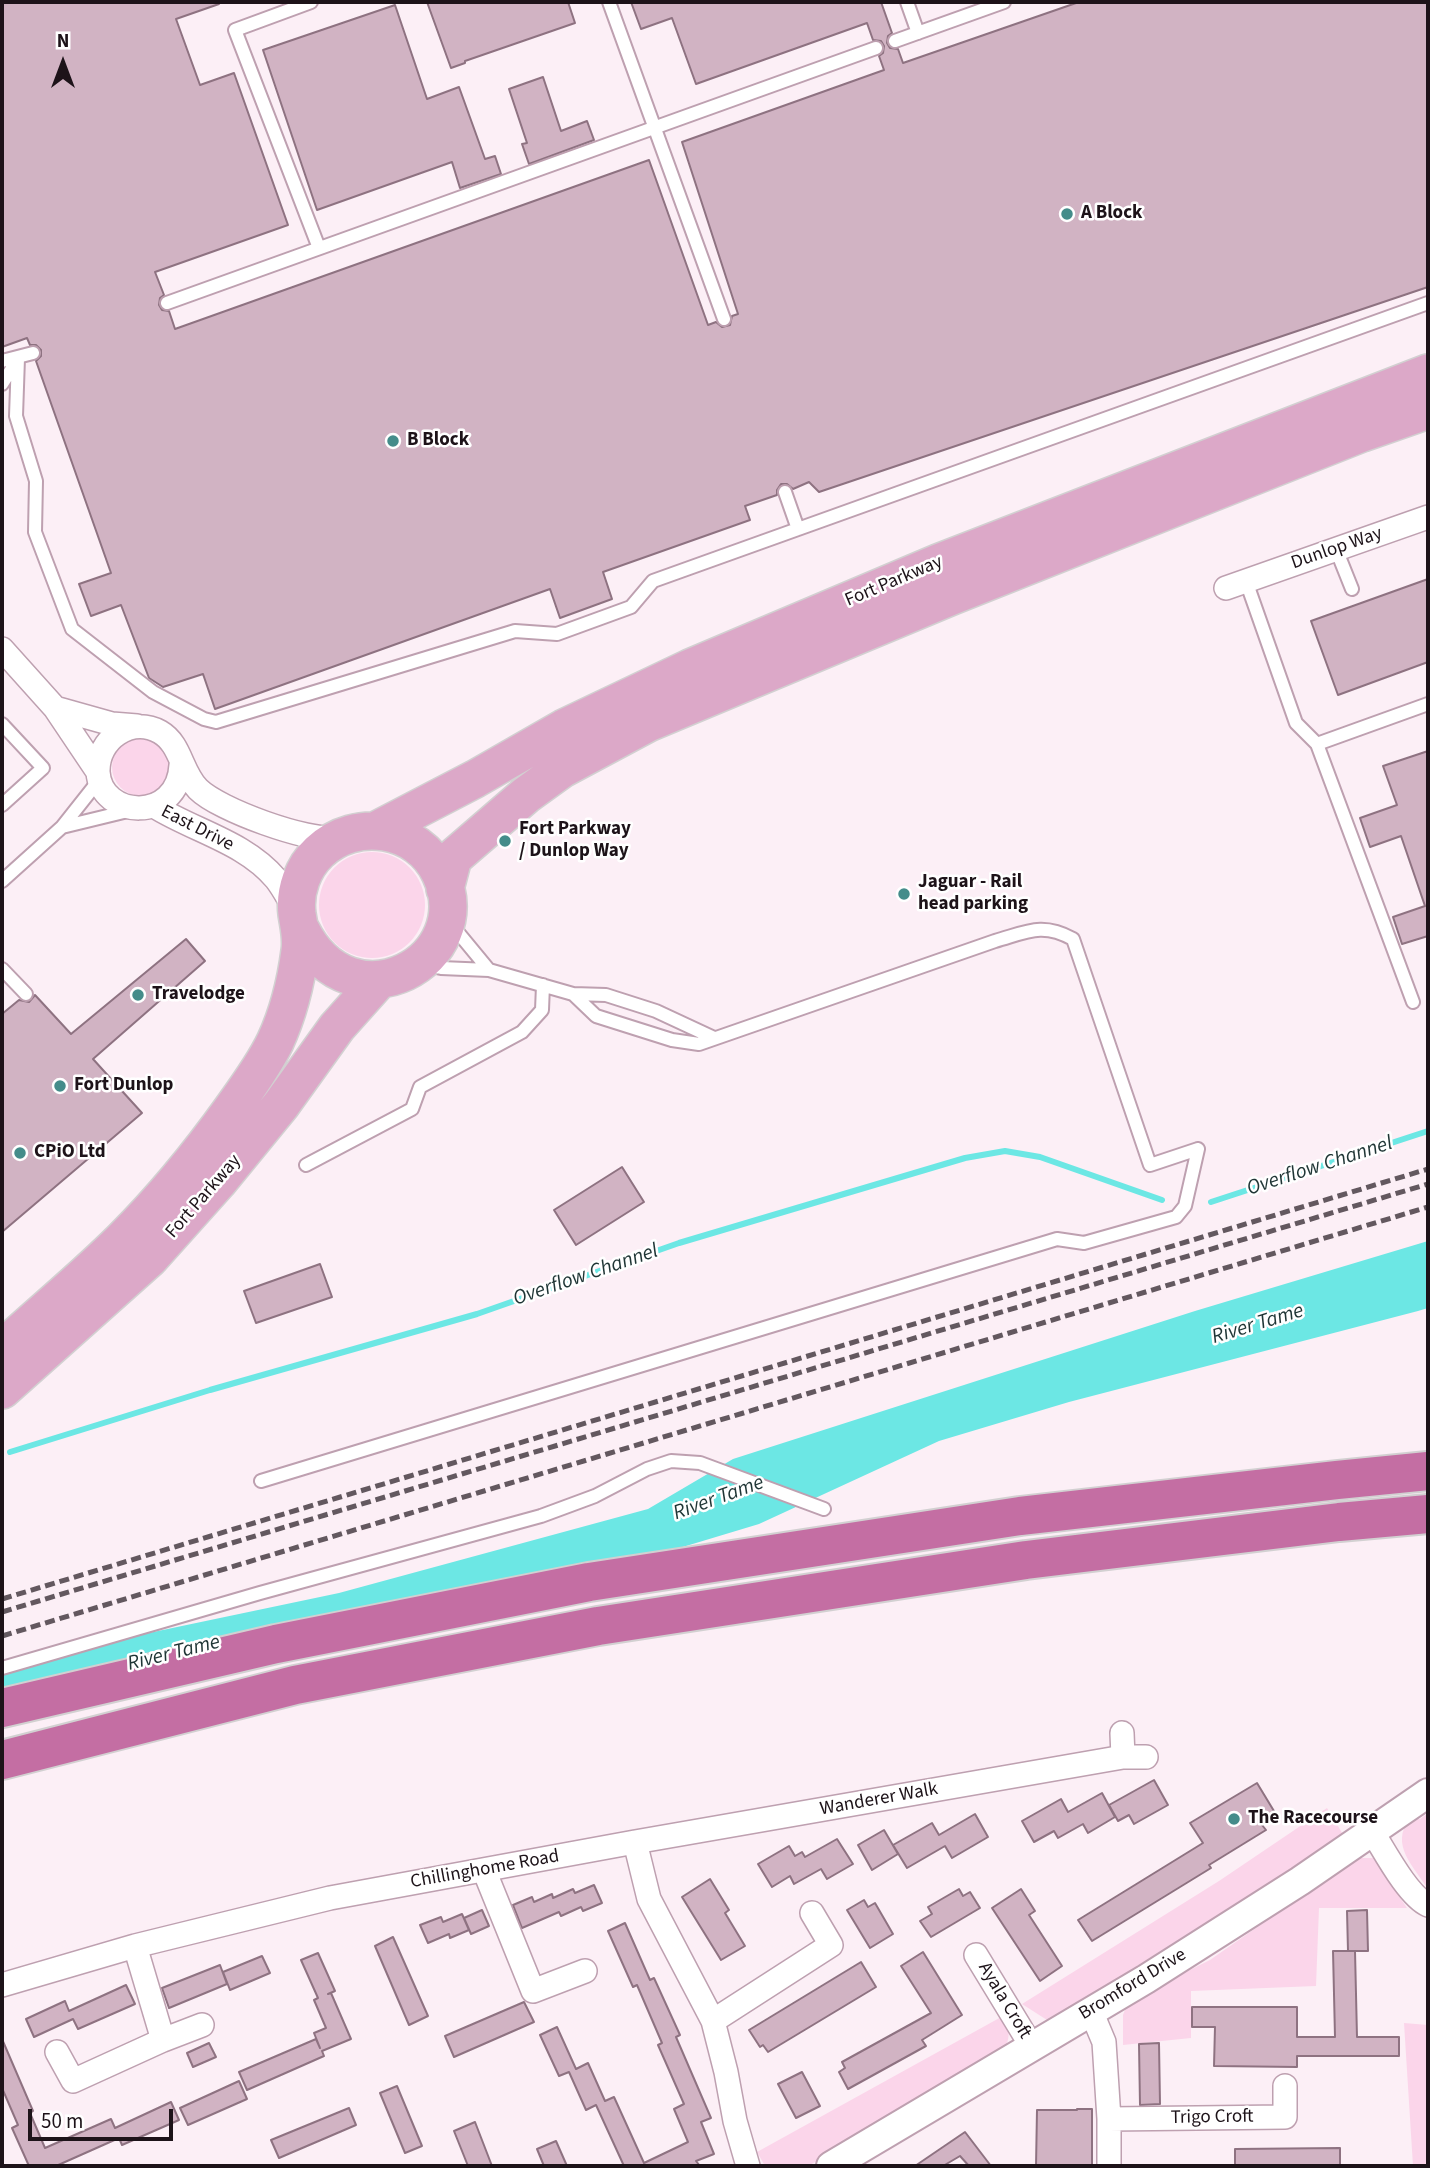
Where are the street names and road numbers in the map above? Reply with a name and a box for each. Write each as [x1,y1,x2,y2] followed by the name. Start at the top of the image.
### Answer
[1288,523,1386,575] street label: Dunlop Way
[842,551,946,613] street label: Fort Parkway
[157,801,237,857] street label: East Drive
[161,1150,247,1244] street label: Fort Parkway
[818,1778,940,1822] street label: Wanderer Walk
[409,1846,561,1894] street label: Chillinghome Road
[1075,1944,1191,2026] street label: Bromford Drive
[972,1959,1036,2043] street label: Ayala Croft
[1170,2106,1254,2130] street label: Trigo Croft

